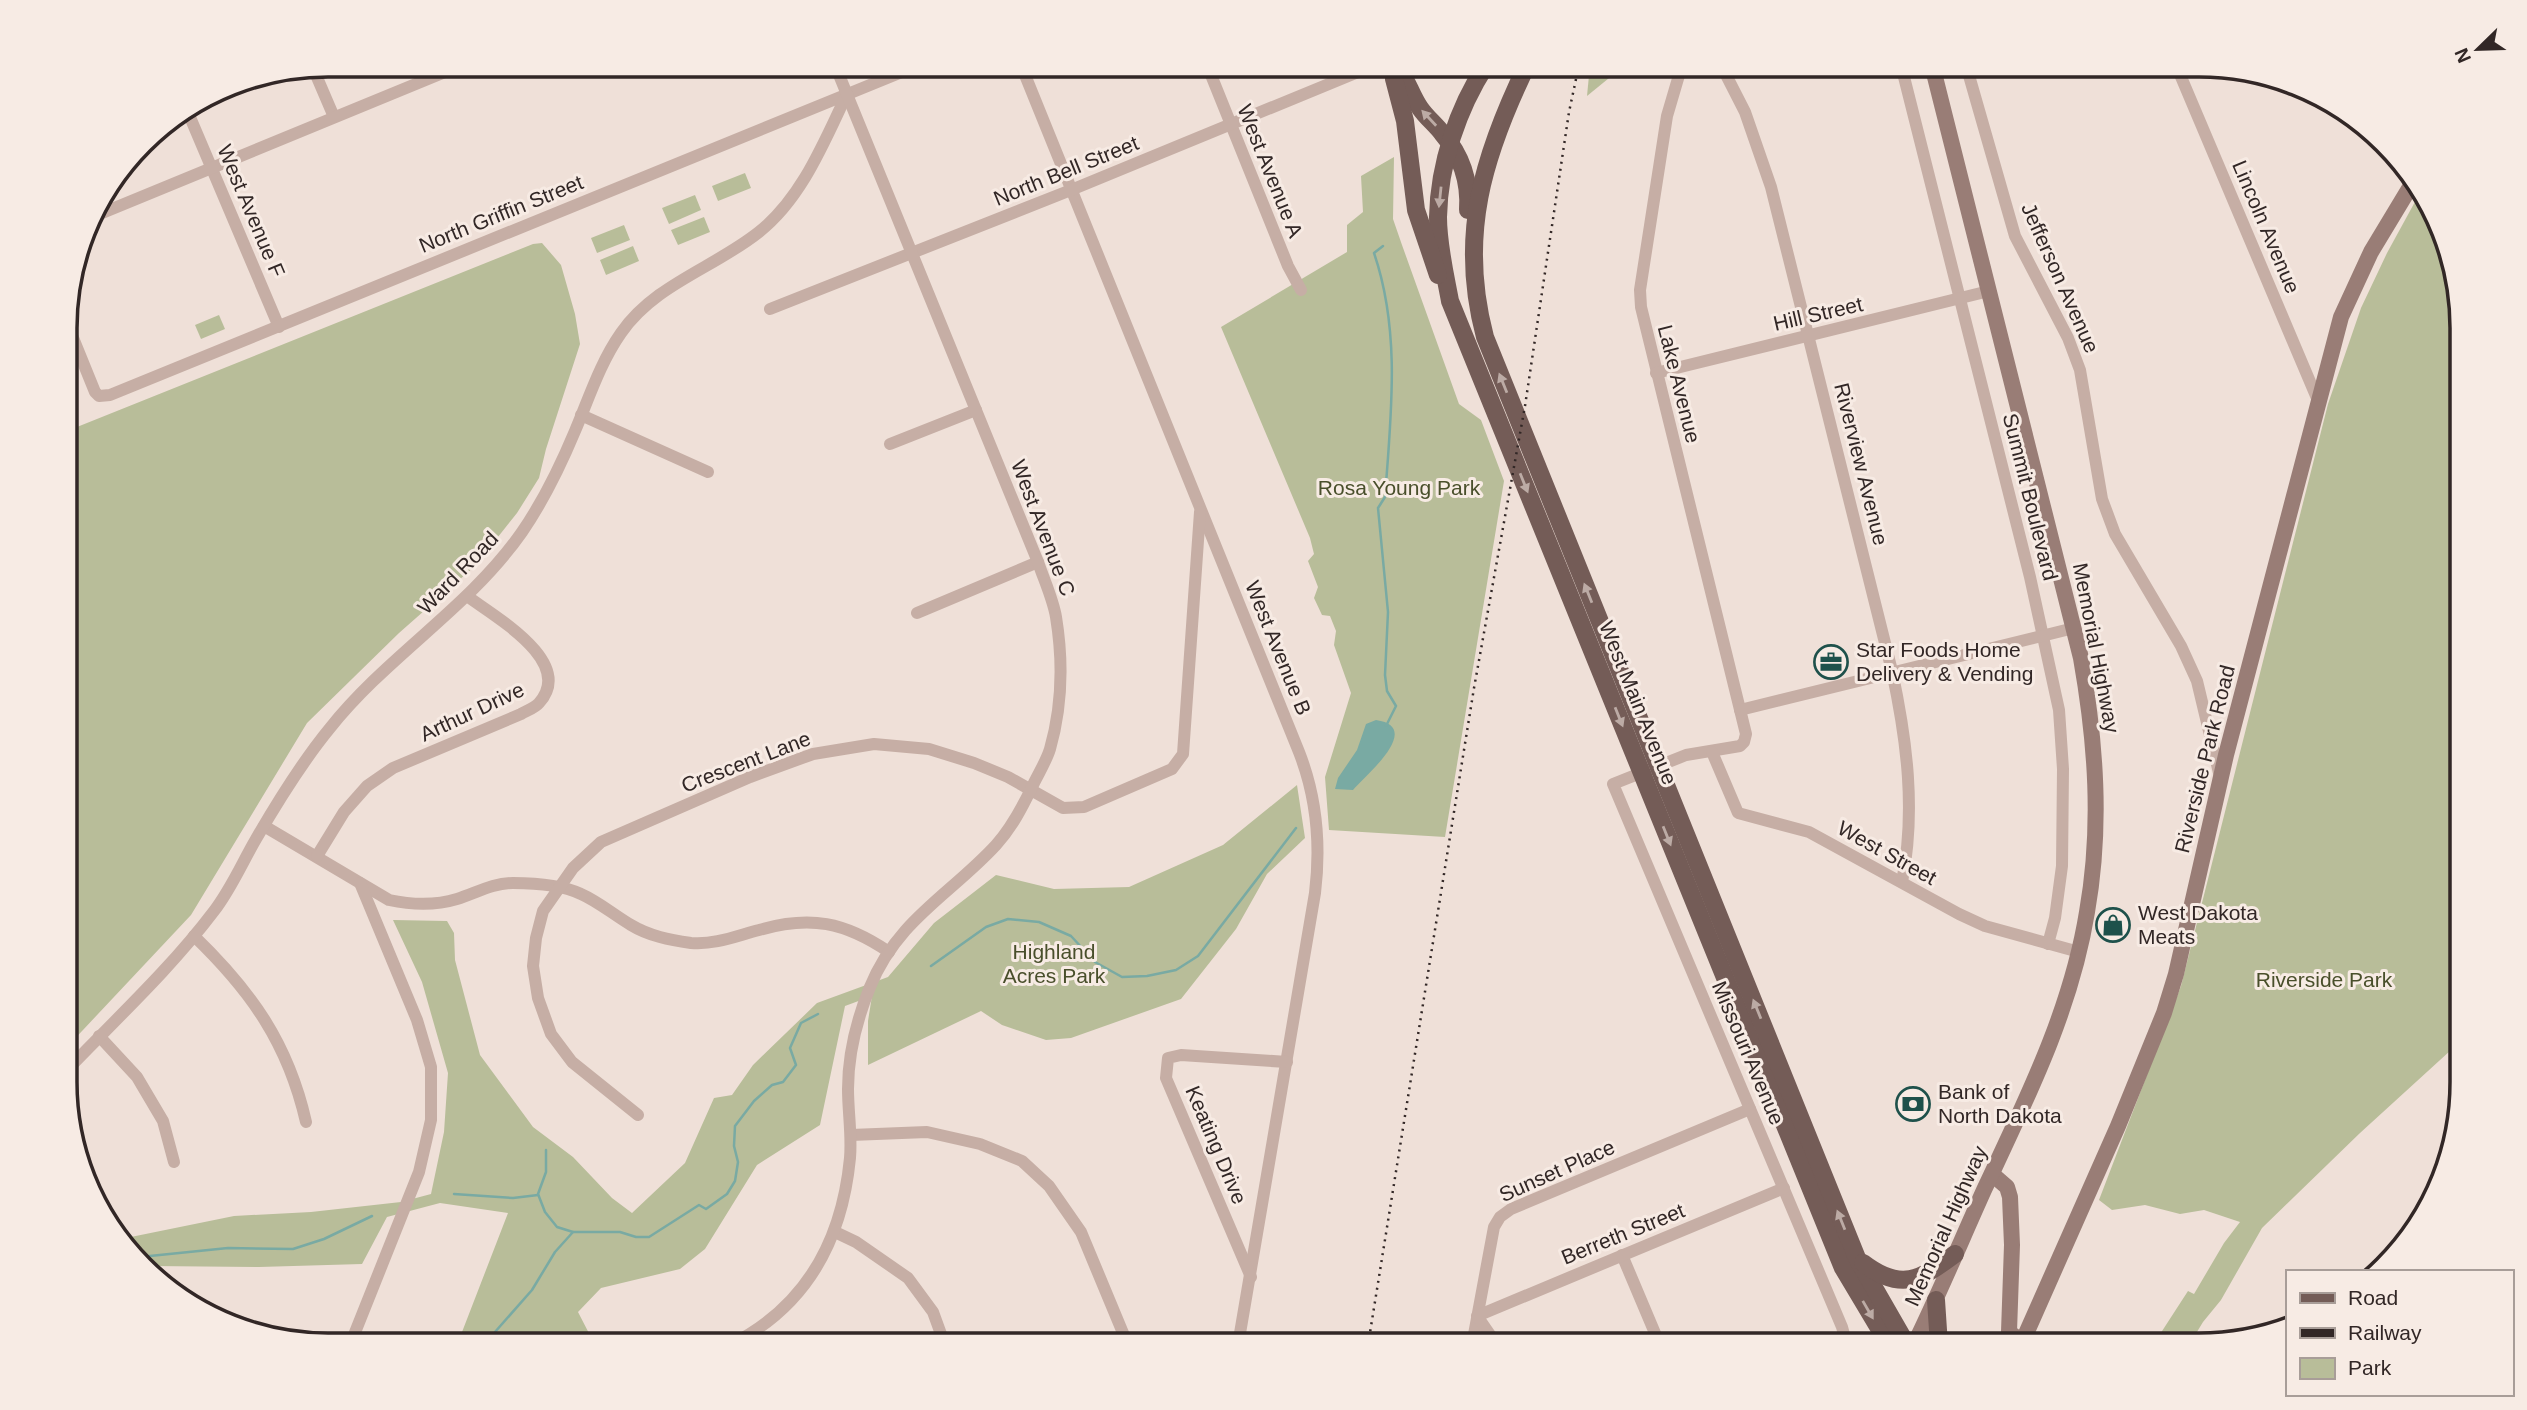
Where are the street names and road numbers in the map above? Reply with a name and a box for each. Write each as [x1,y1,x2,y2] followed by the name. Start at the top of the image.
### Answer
[1233,101,1308,241] street label: West Avenue A
[990,131,1142,210] street label: North Bell Street
[213,141,290,280] street label: West Avenue F
[2228,157,2305,297] street label: Lincoln Avenue
[416,170,586,257] street label: North Griffin Street
[2017,199,2104,356] street label: Jefferson Avenue
[1771,292,1865,335] street label: Hill Street
[1654,322,1705,445] street label: Lake Avenue
[1830,380,1893,547] street label: Riverview Avenue
[1999,411,2062,583] street label: Summit Boulevard
[1007,456,1080,599] street label: West Avenue C
[413,527,503,619] street label: Ward Road
[2069,561,2124,735] street label: Memorial Highway
[1241,577,1316,718] street label: West Avenue B
[1595,618,1682,788] street label: West Main Avenue
[2170,663,2239,855] street label: Riverside Park Road
[416,677,527,746] street label: Arthur Drive
[678,726,814,797] street label: Crescent Lane
[1834,816,1941,889] street label: West Street
[1708,978,1789,1128] street label: Missouri Avenue
[1181,1082,1252,1207] street label: Keating Drive
[1496,1135,1618,1206] street label: Sunset Place
[1900,1142,1991,1309] street label: Memorial Highway
[1558,1198,1688,1269] street label: Berreth Street

